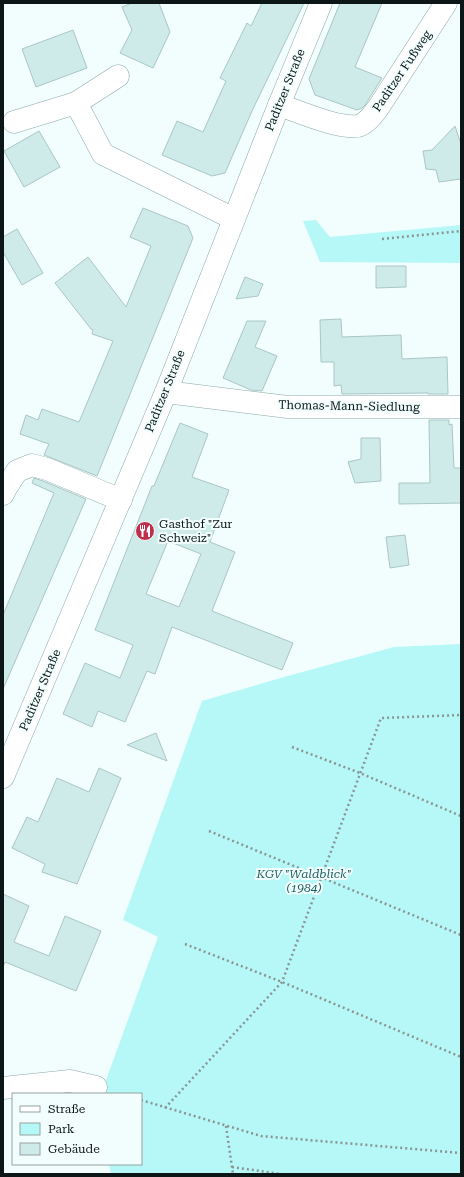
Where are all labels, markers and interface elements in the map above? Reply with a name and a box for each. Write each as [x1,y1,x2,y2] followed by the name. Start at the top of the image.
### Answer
[370,27,435,114] street label: Paditzer Fußweg
[262,46,308,133] street label: Paditzer Straße
[142,347,188,434] street label: Paditzer Straße
[278,398,420,414] street label: Thomas-Mann-Siedlung
[159,517,232,545] place label: Gasthof "Zur Schweiz"
[134,520,156,542] restaurant icon: Gasthof "Zur Schweiz"
[16,647,64,733] street label: Paditzer Straße
[256,867,351,895] park label: KGV "Waldblick" (1984)
[12,1093,142,1165] legend
[48,1102,86,1116] text: Straße
[48,1122,75,1136] text: Park
[48,1142,100,1156] text: Gebäude

